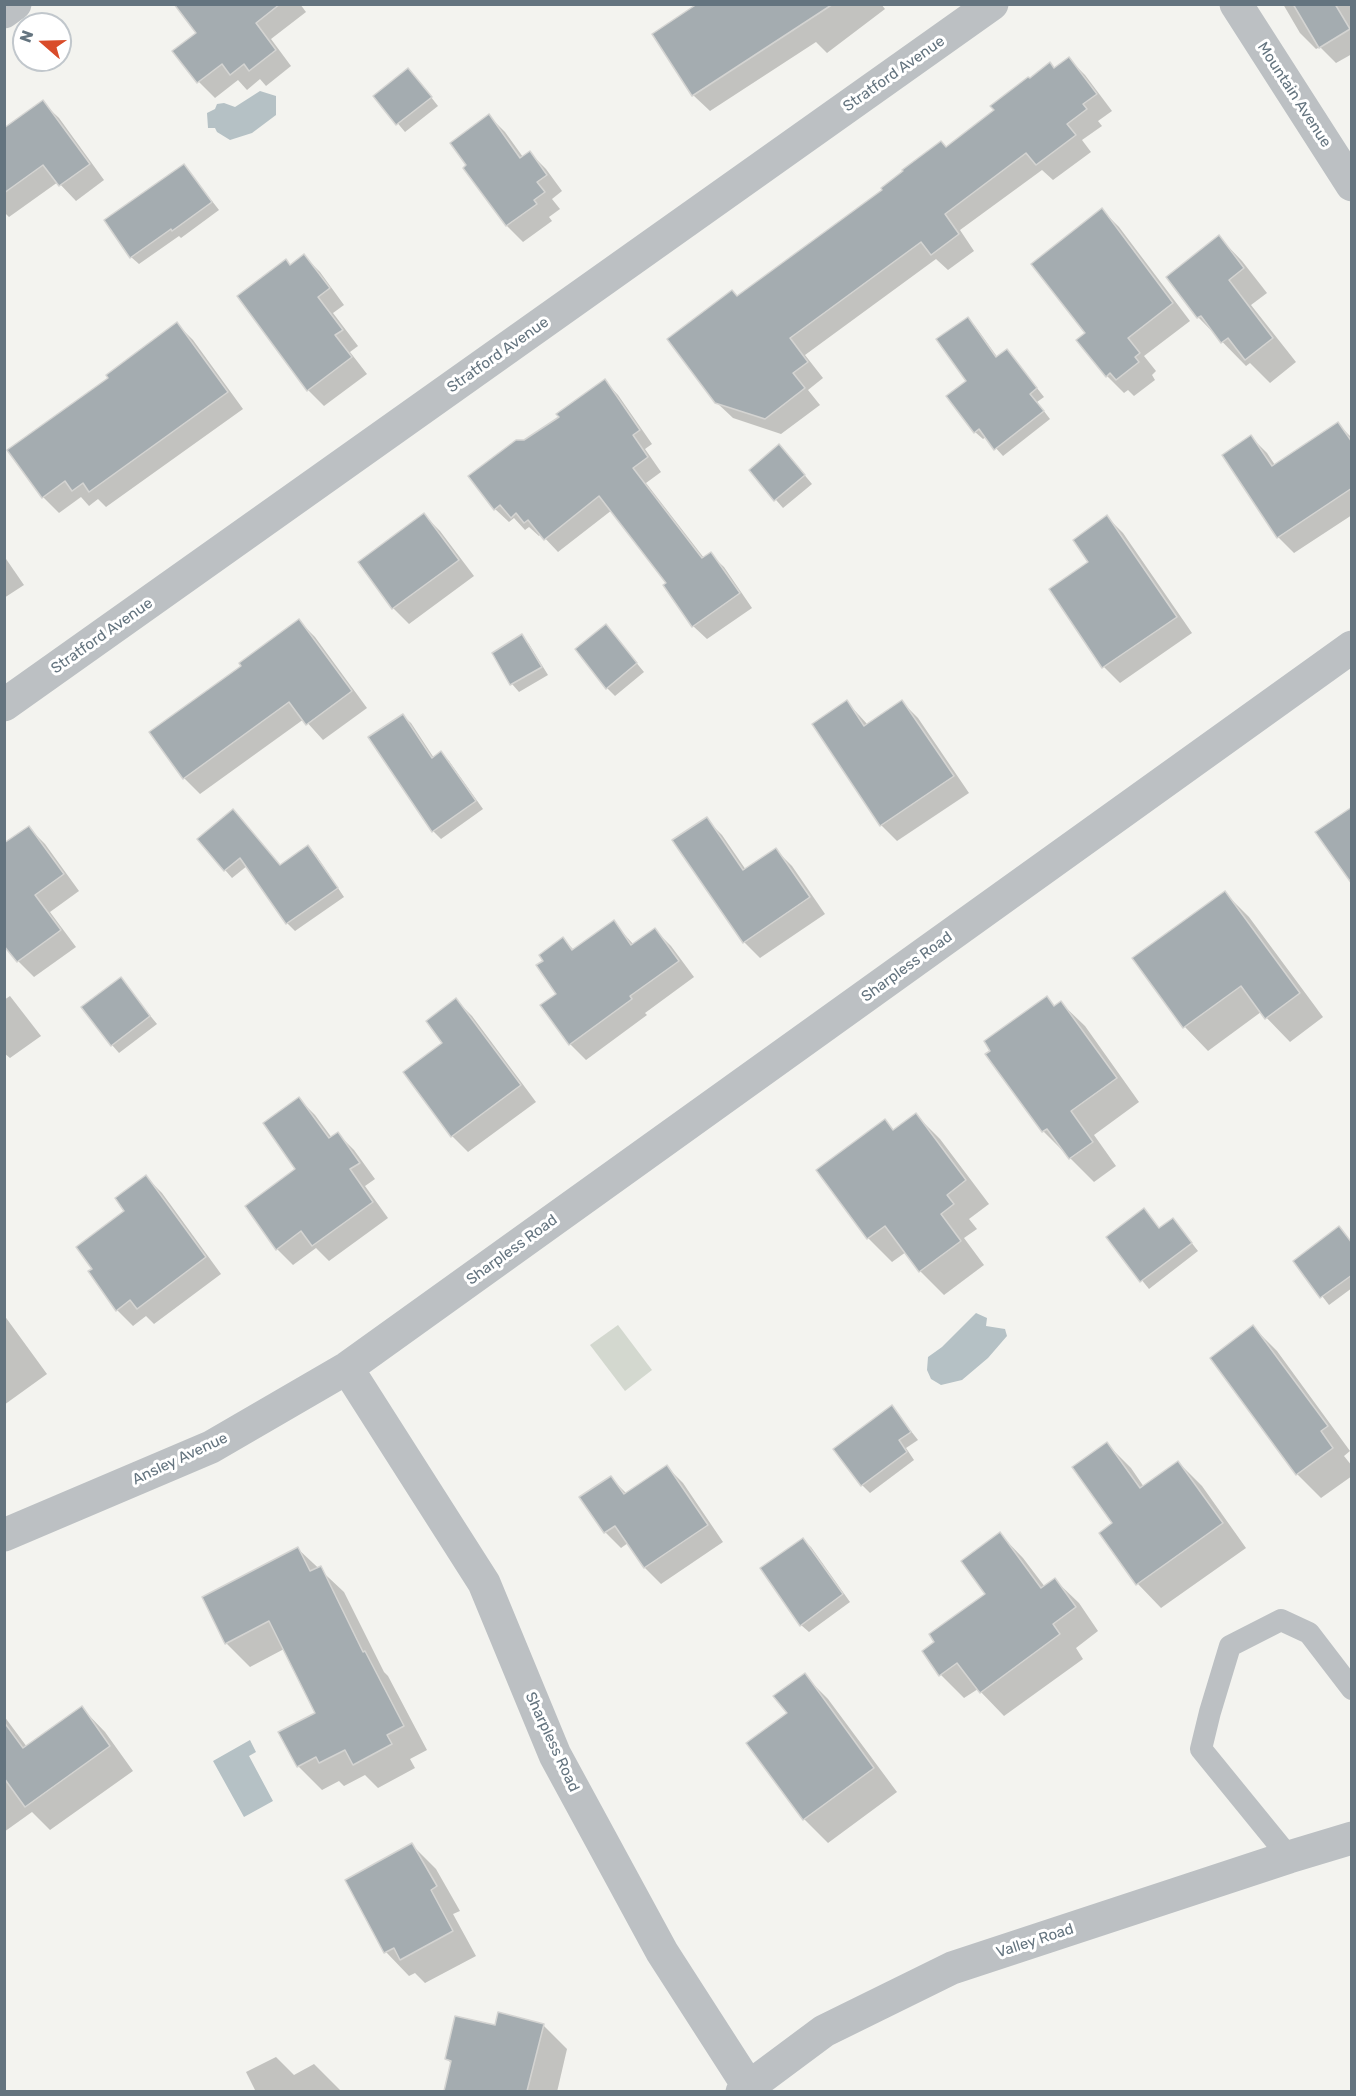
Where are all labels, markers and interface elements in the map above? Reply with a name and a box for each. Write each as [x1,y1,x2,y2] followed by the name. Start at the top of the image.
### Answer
[12,12,72,72] north arrow
[16,28,37,45] text: N
[840,32,948,116] street label: Stratford Avenue
[1253,39,1335,151] street label: Mountain Avenue
[444,313,552,397] street label: Stratford Avenue
[48,594,156,678] street label: Stratford Avenue
[858,928,956,1006] street label: Sharpless Road
[463,1211,561,1289] street label: Sharpless Road
[130,1429,230,1489] street label: Ansley Avenue
[521,1689,583,1795] street label: Sharpless Road
[994,1920,1076,1962] street label: Valley Road

